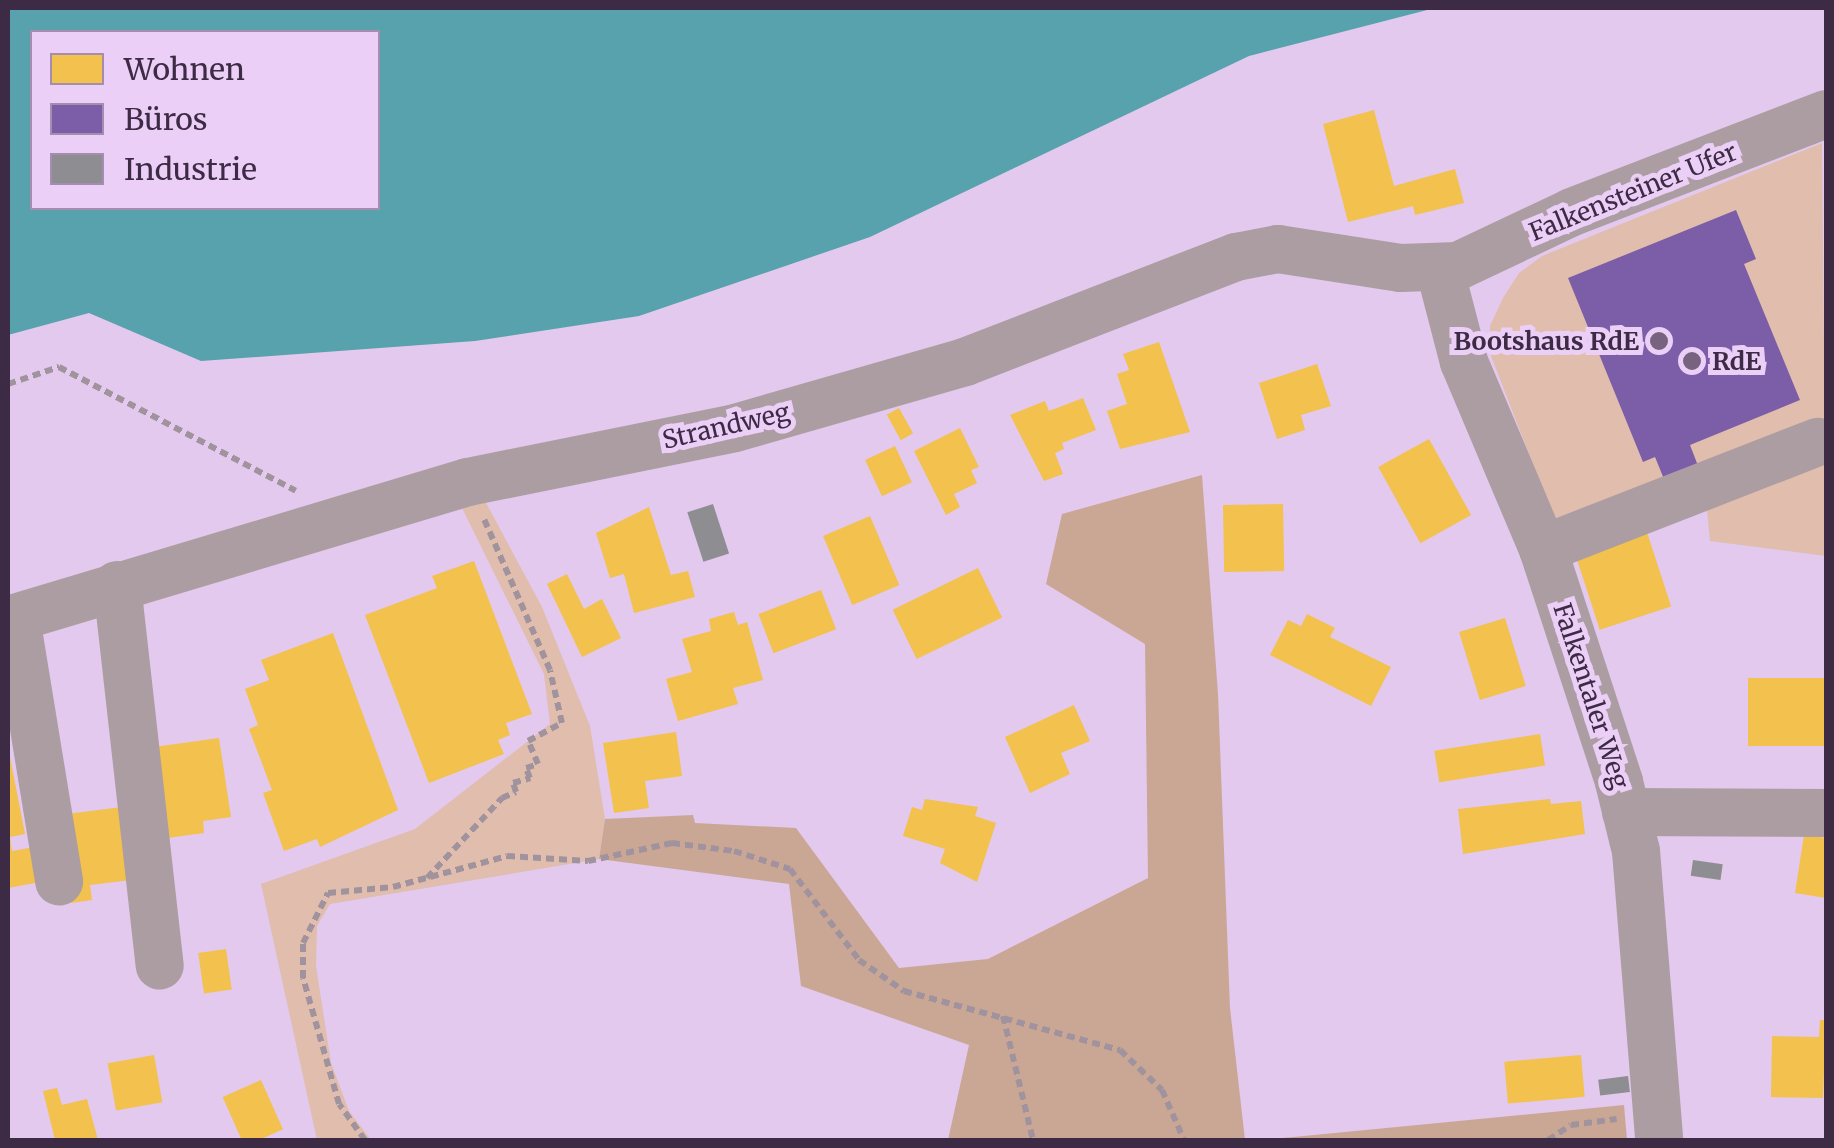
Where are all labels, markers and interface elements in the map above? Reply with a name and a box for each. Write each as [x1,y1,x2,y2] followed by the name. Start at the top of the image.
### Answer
[30,30,380,210] legend
[124,50,245,88] text: Wohnen
[124,100,208,138] text: Büros
[1525,137,1741,247] street label: Falkensteiner Ufer
[124,150,257,188] text: Industrie
[1453,326,1639,356] place label: Bootshaus RdE
[1648,330,1670,352] marker: Bootshaus RdE
[1712,346,1761,376] place label: RdE
[1681,350,1703,372] marker: RdE
[659,397,793,455] street label: Strandweg
[1547,599,1635,793] street label: Falkentaler Weg

